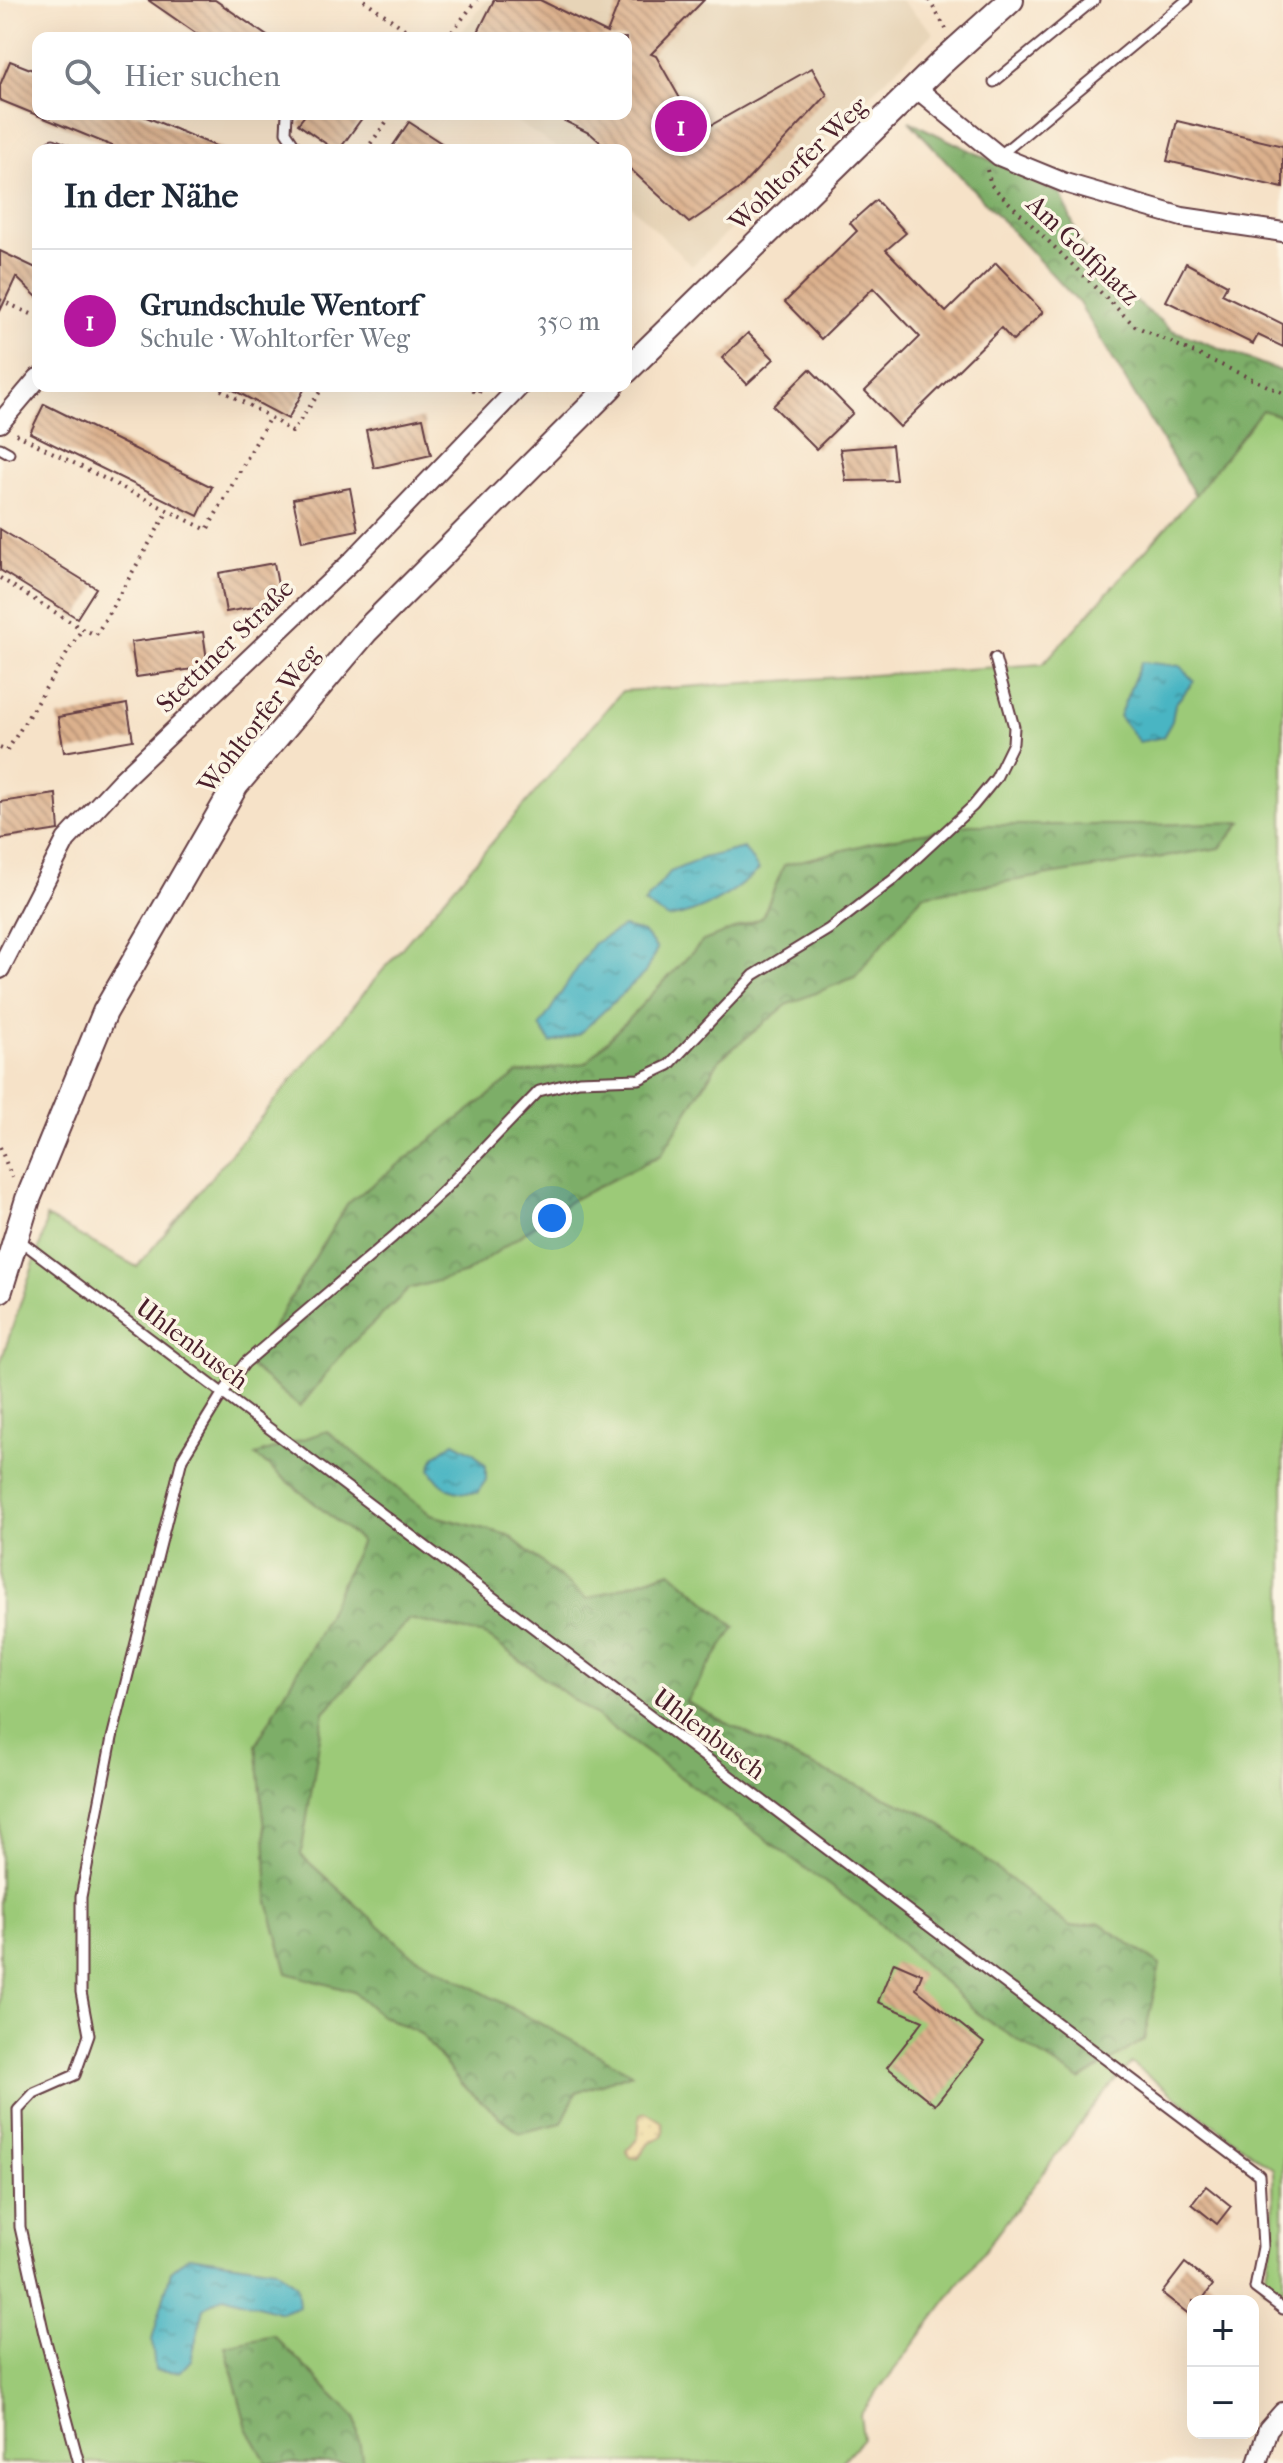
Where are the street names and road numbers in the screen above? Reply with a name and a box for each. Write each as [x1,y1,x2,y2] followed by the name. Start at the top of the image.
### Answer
[722,90,874,238] street label: Wohltorfer Weg
[1019,188,1146,312] street label: Am Golfplatz
[150,573,300,719] street label: Stettiner Straße
[191,638,327,800] street label: Wohltorfer Weg
[129,1292,255,1397] street label: Uhlenbusch
[646,1682,772,1787] street label: Uhlenbusch

